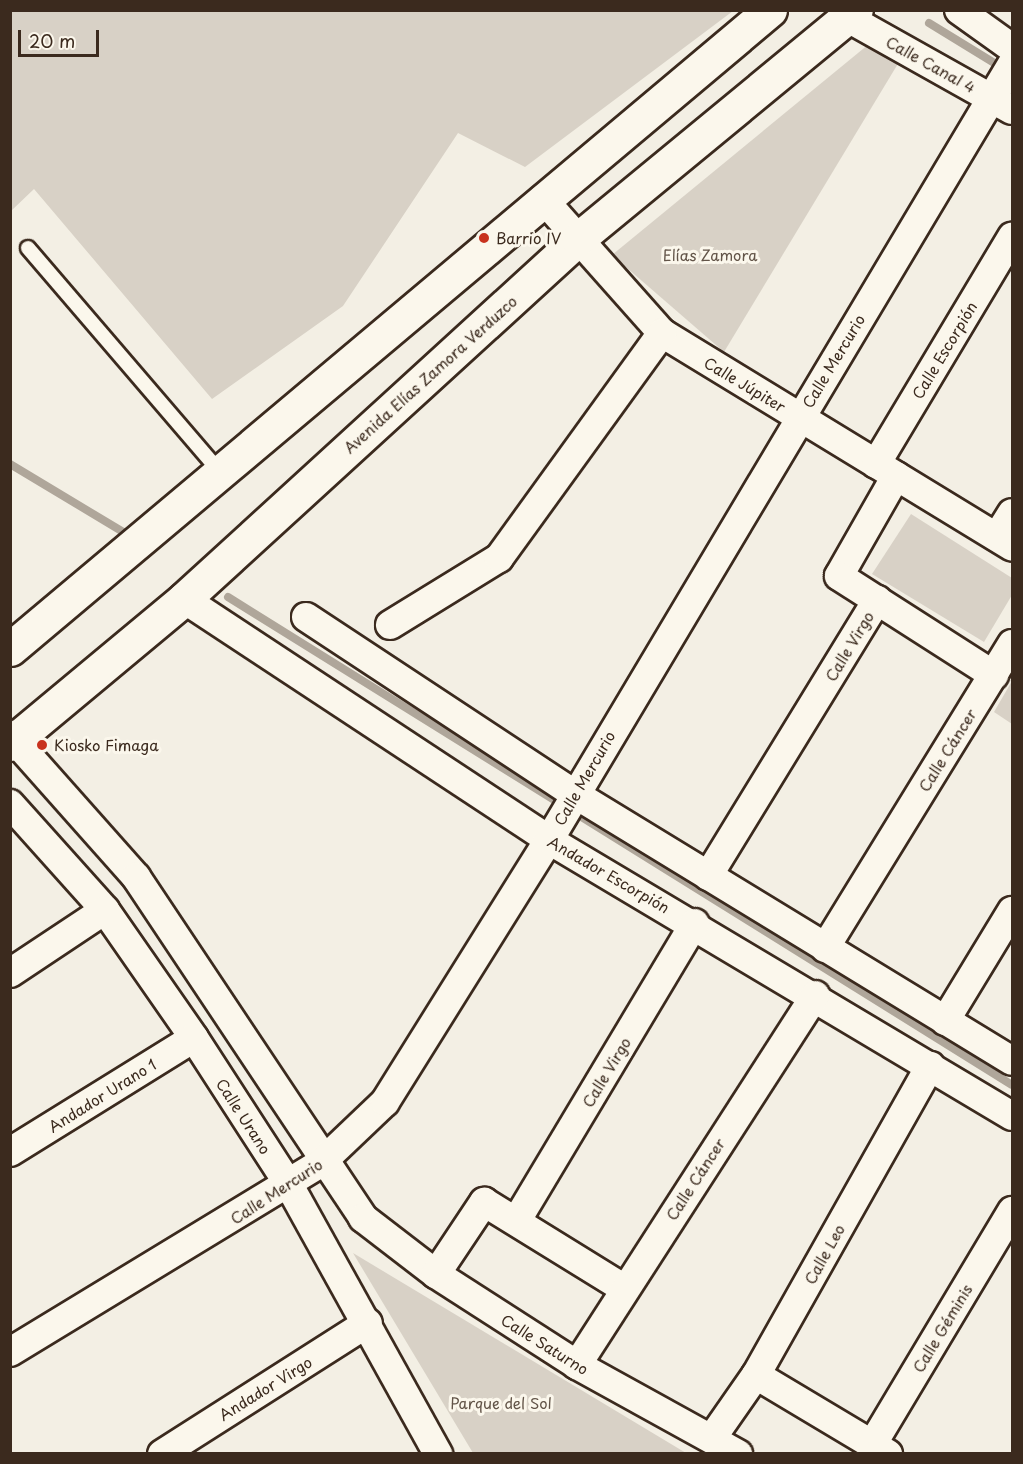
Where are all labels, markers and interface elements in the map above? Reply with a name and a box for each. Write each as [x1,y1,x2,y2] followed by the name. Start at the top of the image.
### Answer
[21,18,102,56] scale bar
[29,27,75,54] text: 20 m
[883,32,979,96] street label: Calle Canal 4
[496,229,561,247] place label: Barrio IV
[477,231,491,245] marker: Barrio IV
[663,246,757,264] park label: Elías Zamora
[340,292,520,456] street label: Avenida Elías Zamora Verduzco
[908,298,980,402] street label: Calle Escorpión
[798,311,868,411] street label: Calle Mercurio
[701,352,789,416] street label: Calle Júpiter
[821,607,877,685] street label: Calle Virgo
[915,706,979,794] street label: Calle Cáncer
[550,727,618,829] street label: Calle Mercurio
[54,736,160,754] place label: Kiosko Fimaga
[35,738,49,752] marker: Kiosko Fimaga
[545,832,673,916] street label: Andador Escorpión
[578,1033,634,1111] street label: Calle Virgo
[44,1054,160,1136] street label: Andador Urano 1
[213,1075,275,1157] street label: Calle Urano
[662,1135,728,1223] street label: Calle Cáncer
[226,1154,326,1228] street label: Calle Mercurio
[800,1221,848,1287] street label: Calle Leo
[909,1281,975,1375] street label: Calle Géminis
[498,1310,592,1378] street label: Calle Saturno
[215,1352,315,1424] street label: Andador Virgo
[450,1394,552,1412] park label: Parque del Sol

